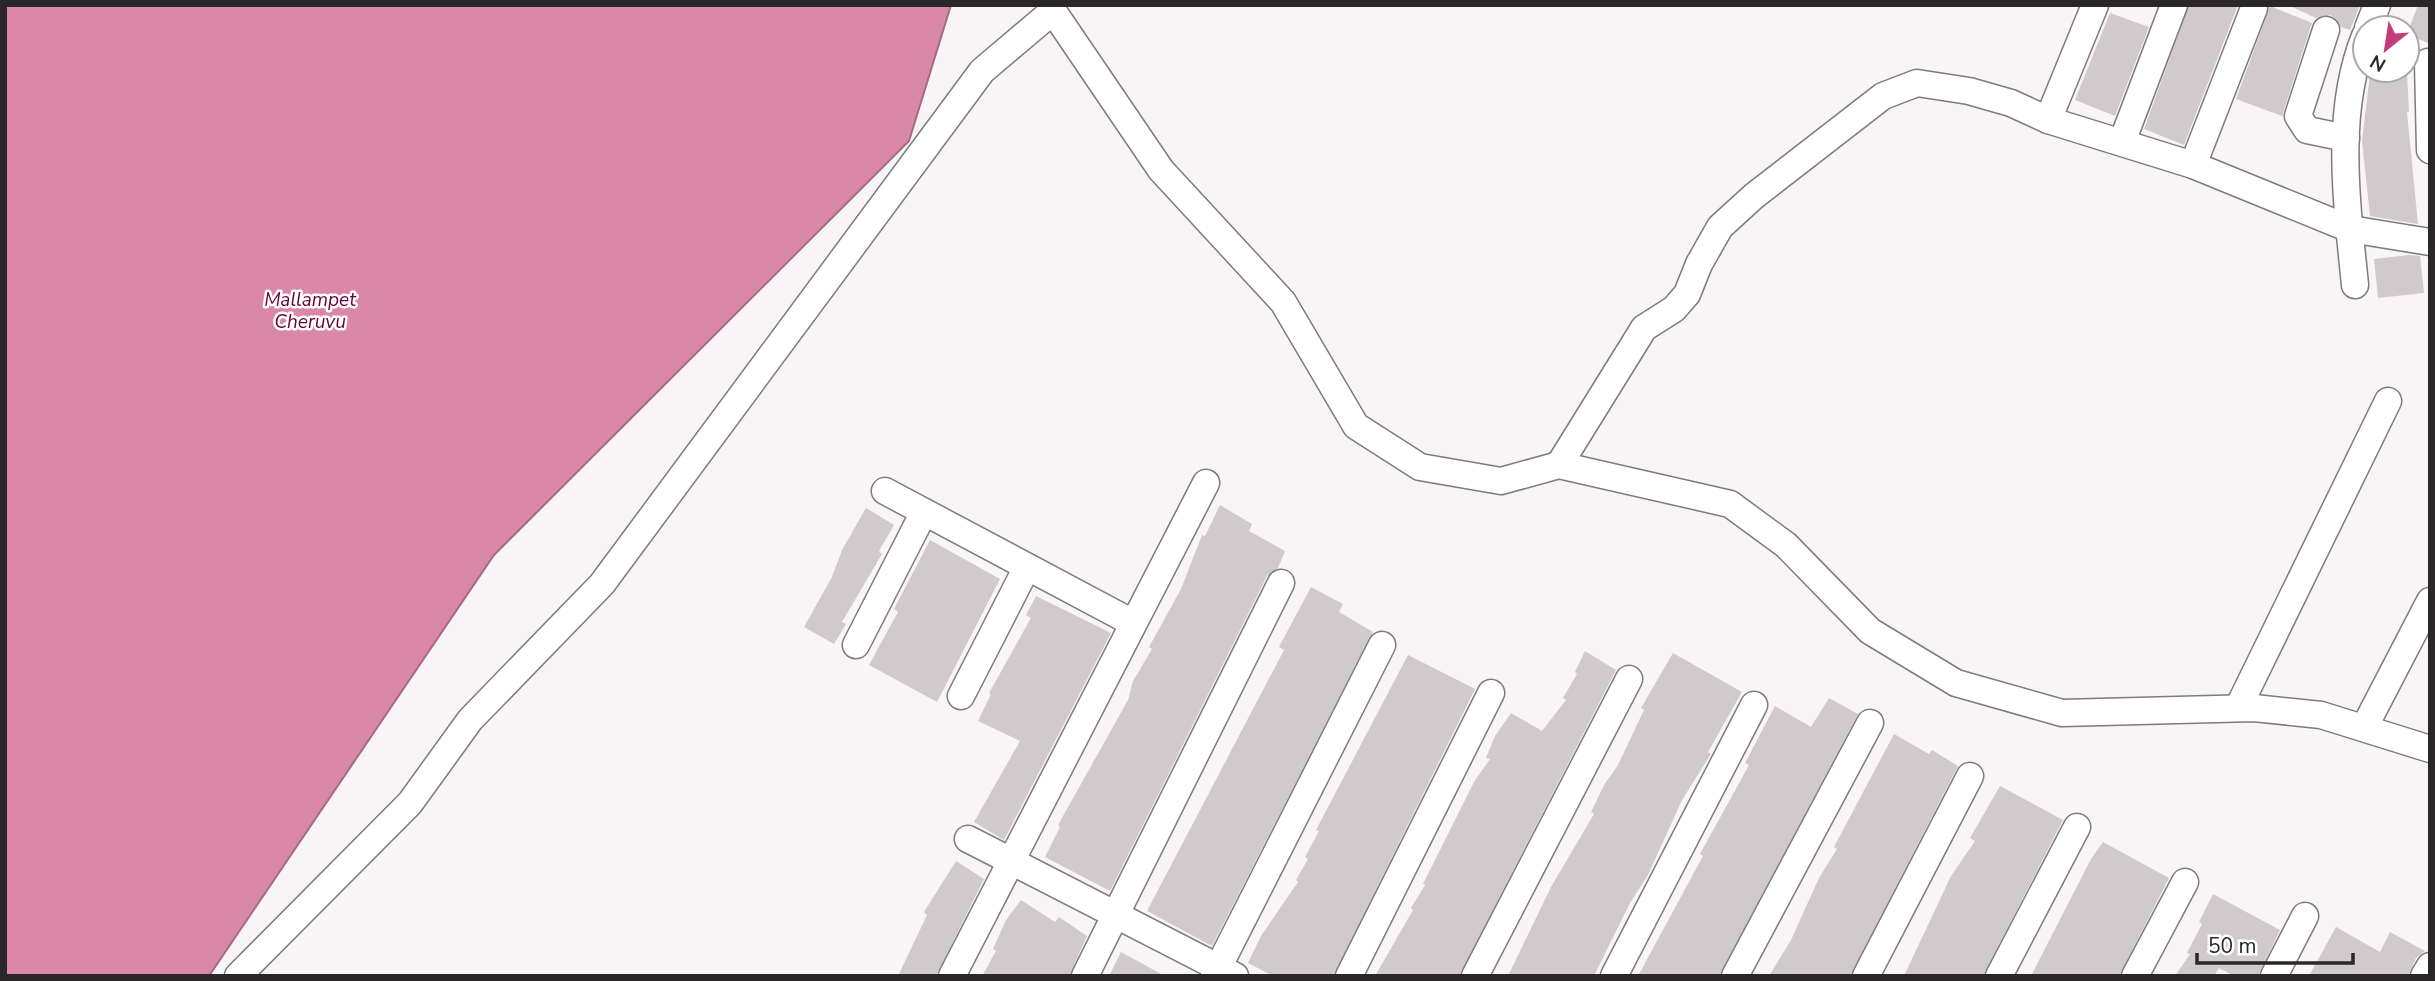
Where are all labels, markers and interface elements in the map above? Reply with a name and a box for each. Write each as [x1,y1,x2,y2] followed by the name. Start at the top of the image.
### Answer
[2351,14,2421,84] north arrow
[2365,48,2391,78] text: N
[264,287,357,335] water label: Mallampet Cheruvu
[2197,922,2353,966] scale bar
[2208,932,2257,960] text: 50 m

